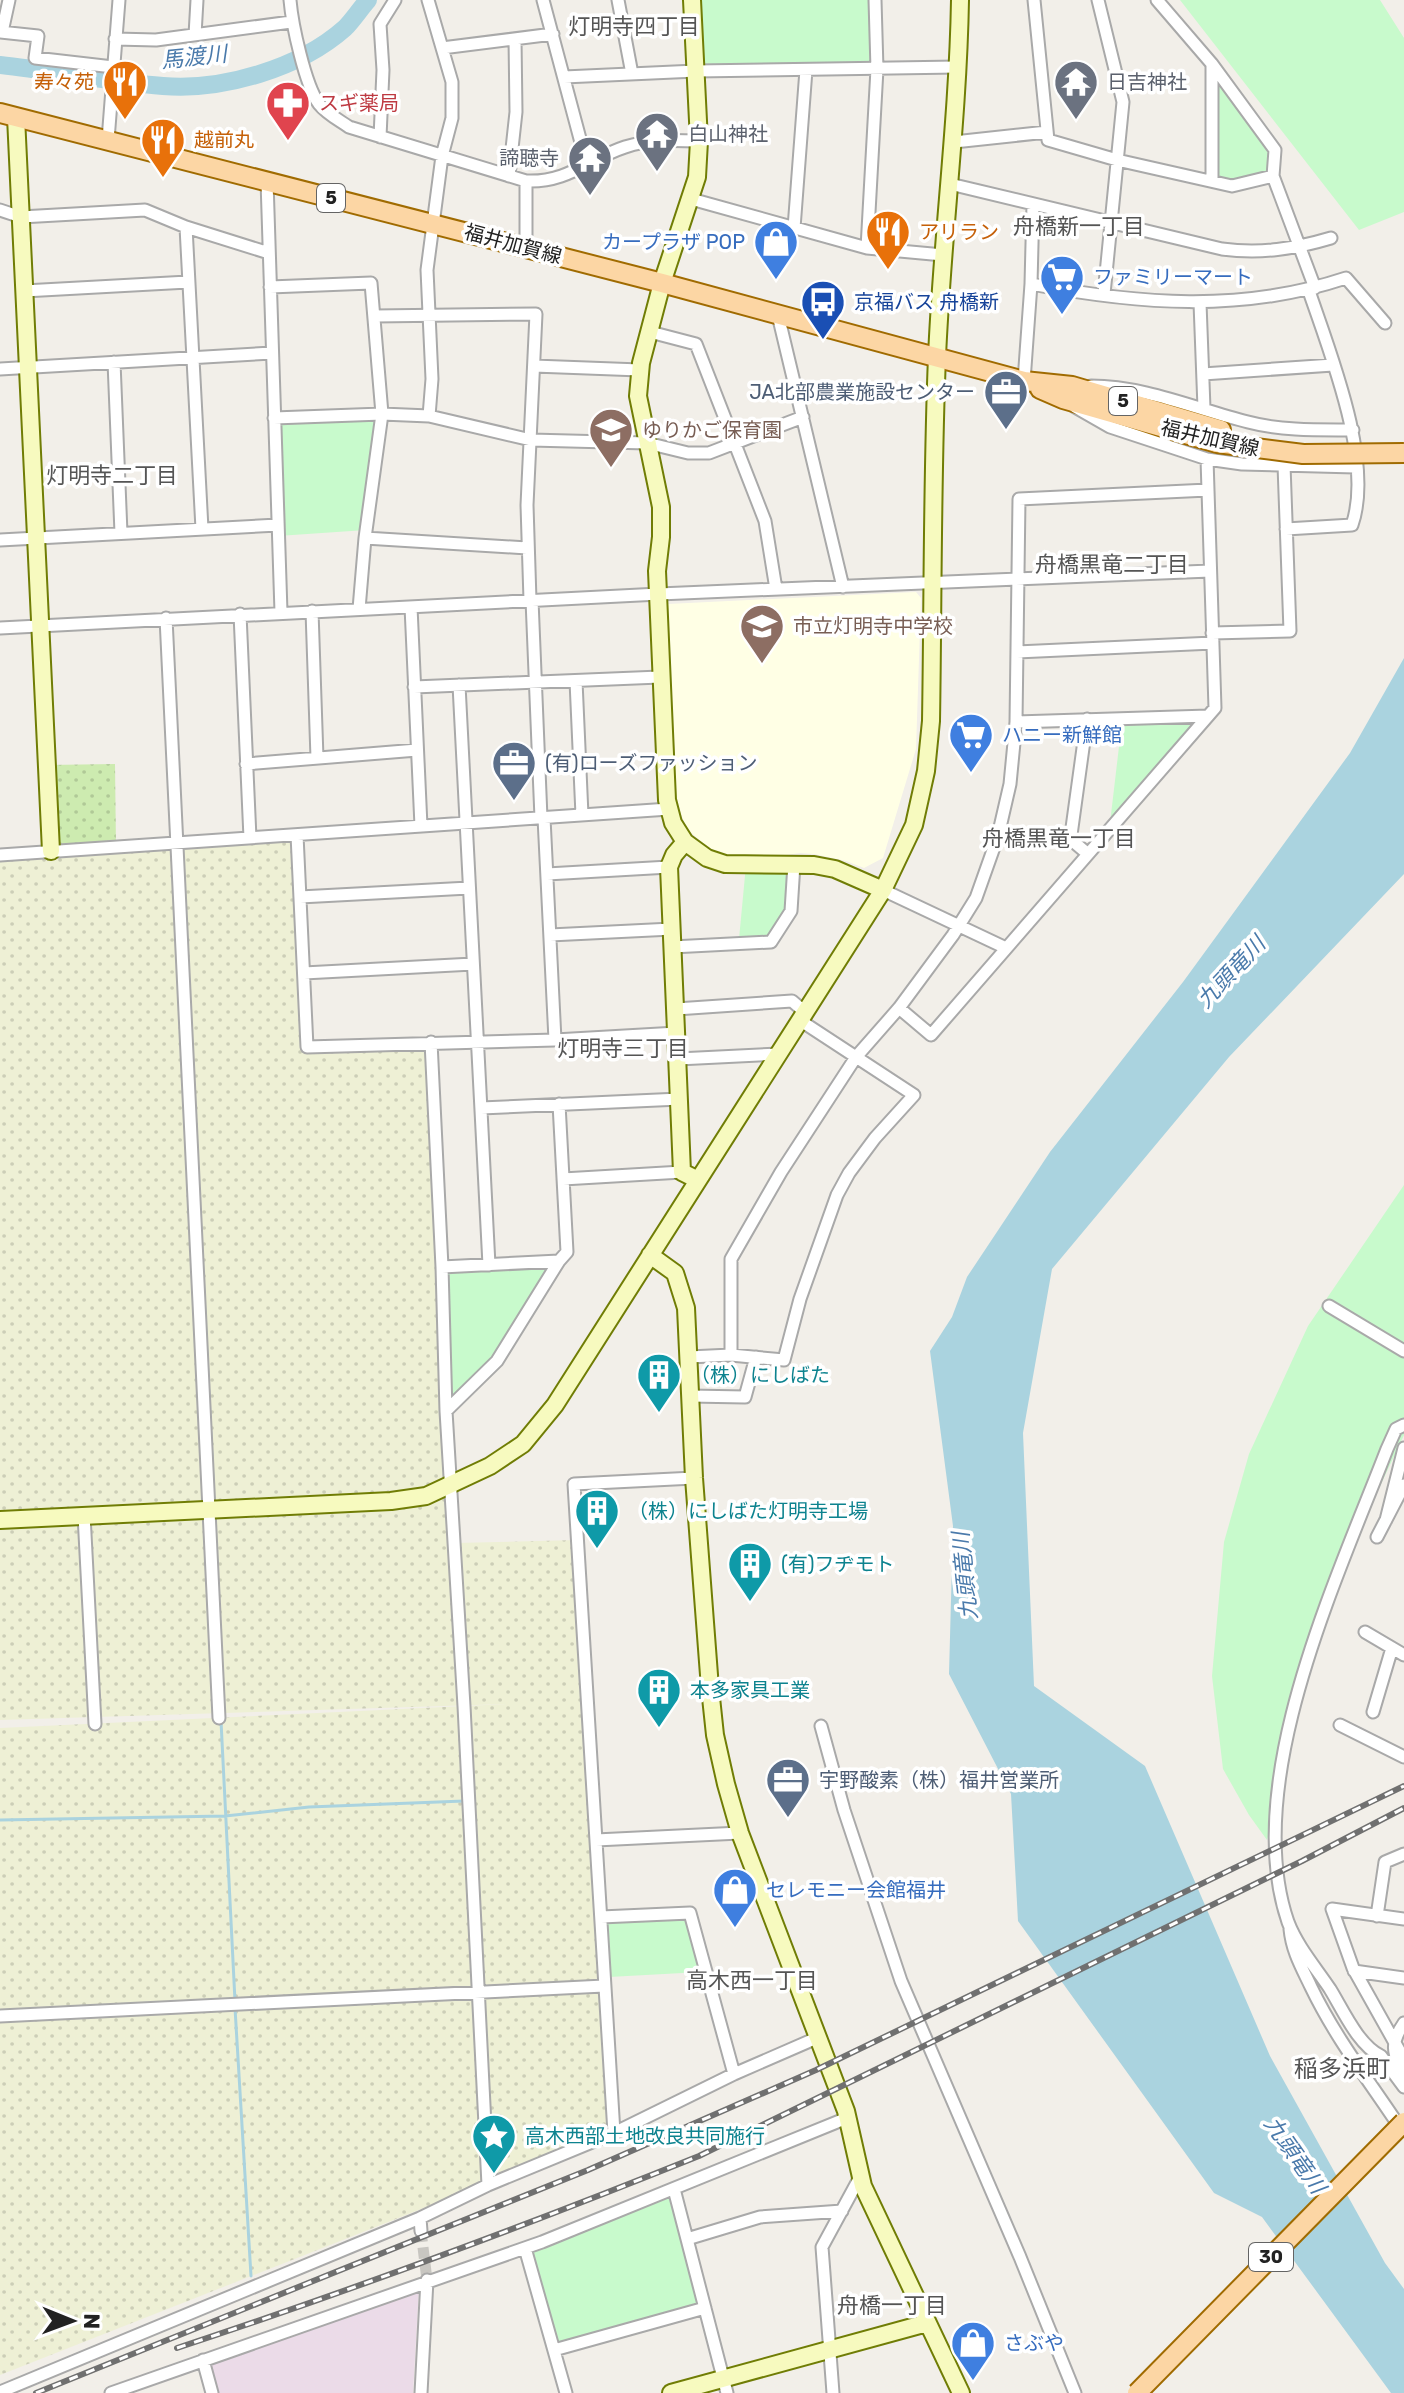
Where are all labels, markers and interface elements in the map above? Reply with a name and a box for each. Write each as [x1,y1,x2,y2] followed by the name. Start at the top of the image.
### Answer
[568,13,700,40] district label: 灯明寺四丁目
[160,40,230,74] water label: 馬渡川
[101,58,149,121] restaurant icon: 寿々苑
[1052,58,1100,121] temple icon: 日吉神社
[34,70,94,94] place label: 寿々苑
[1107,70,1187,94] place label: 日吉神社
[264,79,312,142] pharmacy icon: スギ薬局
[319,91,399,115] place label: スギ薬局
[633,110,681,173] temple icon: 白山神社
[139,116,187,179] restaurant icon: 越前丸
[688,122,768,146] place label: 白山神社
[194,128,254,152] place label: 越前丸
[566,134,614,197] temple icon: 諦聴寺
[499,146,559,170] place label: 諦聴寺
[317,184,345,212] road number: 5
[864,208,912,271] restaurant icon: アリラン
[1013,213,1145,240] district label: 舟橋新一丁目
[752,218,800,281] shop icon: カープラザ POP
[462,219,564,269] street label: 福井加賀線
[919,220,999,244] place label: アリラン
[602,230,745,254] place label: カープラザ POP
[1038,253,1086,316] supermarket icon: ファミリーマート
[1093,265,1253,289] place label: ファミリーマート
[799,278,847,341] bus stop icon: 京福バス 舟橋新
[854,290,999,314] place label: 京福バス 舟橋新
[982,368,1030,431] office icon: JA北部農業施設センター
[749,380,975,404] place label: JA北部農業施設センター
[1109,387,1137,415] road number: 5
[587,406,635,469] school or university icon: ゆりかご保育園
[1159,415,1261,461] street label: 福井加賀線
[642,418,782,442] place label: ゆりかご保育園
[46,462,178,489] district label: 灯明寺二丁目
[1035,551,1189,578] district label: 舟橋黒竜二丁目
[738,602,786,665] school or university icon: 市立灯明寺中学校
[793,614,953,638] place label: 市立灯明寺中学校
[947,711,995,774] supermarket icon: ハニー新鮮館
[1002,723,1122,747] place label: ハニー新鮮館
[490,739,538,802] office icon: (有)ローズファッション
[545,751,758,775] place label: (有)ローズファッション
[982,825,1136,852] district label: 舟橋黒竜一丁目
[1191,929,1272,1013] water label: 九頭竜川
[557,1035,689,1062] district label: 灯明寺三丁目
[635,1351,683,1414] building icon: （株）にしばた
[690,1363,830,1387] place label: （株）にしばた
[573,1487,621,1550] building icon: （株）にしばた灯明寺工場
[628,1499,868,1523] place label: （株）にしばた灯明寺工場
[947,1529,983,1621] water label: 九頭竜川
[726,1540,774,1603] building icon: (有)フヂモト
[781,1552,895,1576] place label: (有)フヂモト
[635,1666,683,1729] building icon: 本多家具工業
[690,1678,810,1702] place label: 本多家具工業
[764,1756,812,1819] office icon: 宇野酸素（株）福井営業所
[819,1768,1059,1792] place label: 宇野酸素（株）福井営業所
[711,1866,759,1929] shop icon: セレモニー会館福井
[766,1878,946,1902] place label: セレモニー会館福井
[686,1967,818,1994] district label: 高木西一丁目
[1294,2055,1390,2083] district label: 稲多浜町
[1259,2111,1332,2200] water label: 九頭竜川
[470,2112,518,2175] place icon: 高木西部土地改良共同施行
[525,2124,765,2148] place label: 高木西部土地改良共同施行
[1249,2243,1293,2271] road number: 30
[32,2281,112,2361] north arrow
[837,2292,947,2319] district label: 舟橋一丁目
[78,2313,105,2329] text: N
[949,2319,997,2382] shop icon: さぶや
[1004,2331,1064,2355] place label: さぶや

